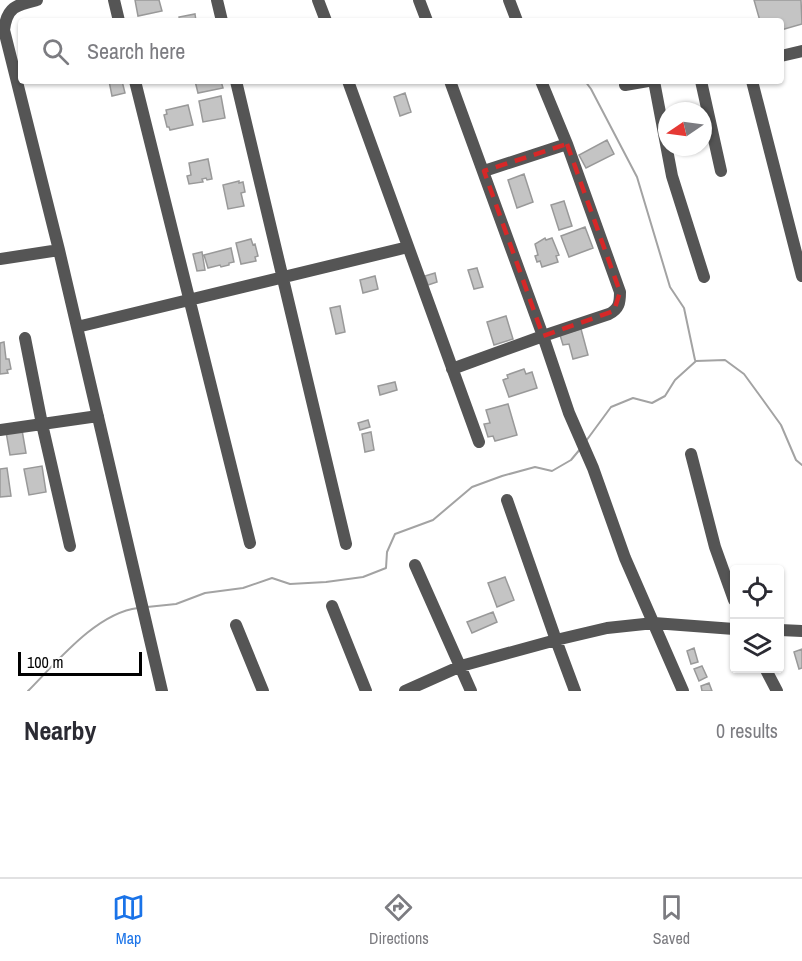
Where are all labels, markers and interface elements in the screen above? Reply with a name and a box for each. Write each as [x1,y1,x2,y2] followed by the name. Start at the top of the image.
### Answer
[18,18,784,84] search box
[39,35,72,68] icon: search
[87,36,185,66] text: Search here
[658,102,712,156] north arrow
[730,565,784,673] map controls
[730,565,784,619] button: locate
[730,619,784,673] button: layers
[18,649,142,676] scale bar
[27,651,63,673] text: 100 m
[24,713,96,748] text: Nearby
[716,717,778,744] text: 0 results
[112,891,145,949] tab: Map
[369,891,429,949] tab: Directions
[653,891,690,949] tab: Saved

